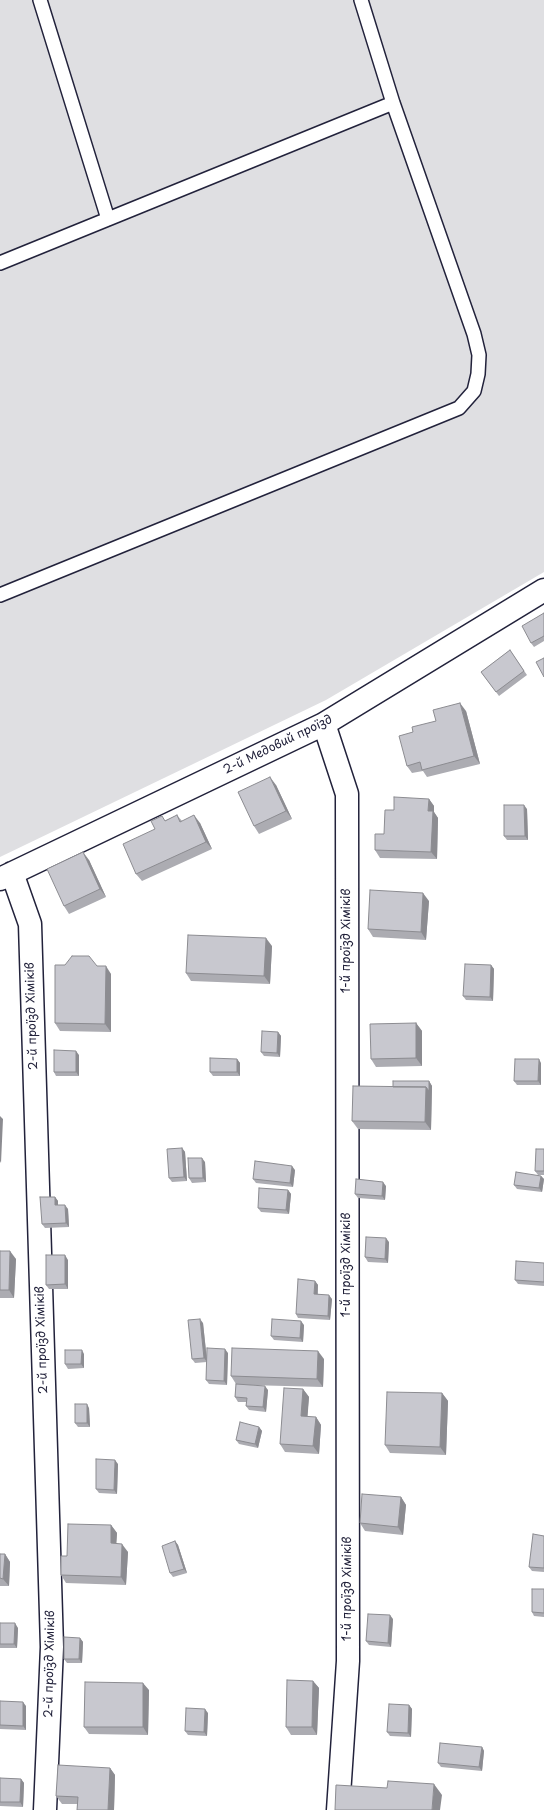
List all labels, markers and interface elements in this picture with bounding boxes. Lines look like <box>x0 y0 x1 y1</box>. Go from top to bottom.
street label: 2-й Медовий проїзд <box>221 712 335 778</box>
street label: 1-й проїзд Хіміків <box>340 889 354 993</box>
street label: 2-й проїзд Хіміків <box>23 962 41 1070</box>
street label: 1-й проїзд Хіміків <box>340 1213 354 1317</box>
street label: 2-й проїзд Хіміків <box>33 1286 51 1394</box>
street label: 1-й проїзд Хіміків <box>341 1537 355 1641</box>
street label: 2-й проїзд Хіміків <box>42 1610 58 1718</box>

